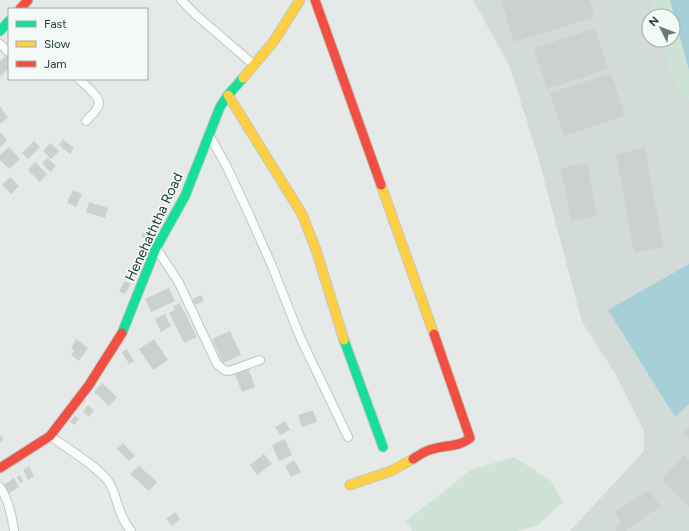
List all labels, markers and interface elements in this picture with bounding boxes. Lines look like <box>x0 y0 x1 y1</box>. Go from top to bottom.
legend <box>8 8 148 80</box>
north arrow <box>641 8 681 48</box>
text: N <box>646 14 662 29</box>
text: Fast <box>44 17 67 31</box>
text: Slow <box>44 37 71 51</box>
text: Jam <box>44 57 67 71</box>
street label: Henehaththa Road <box>121 170 187 284</box>

